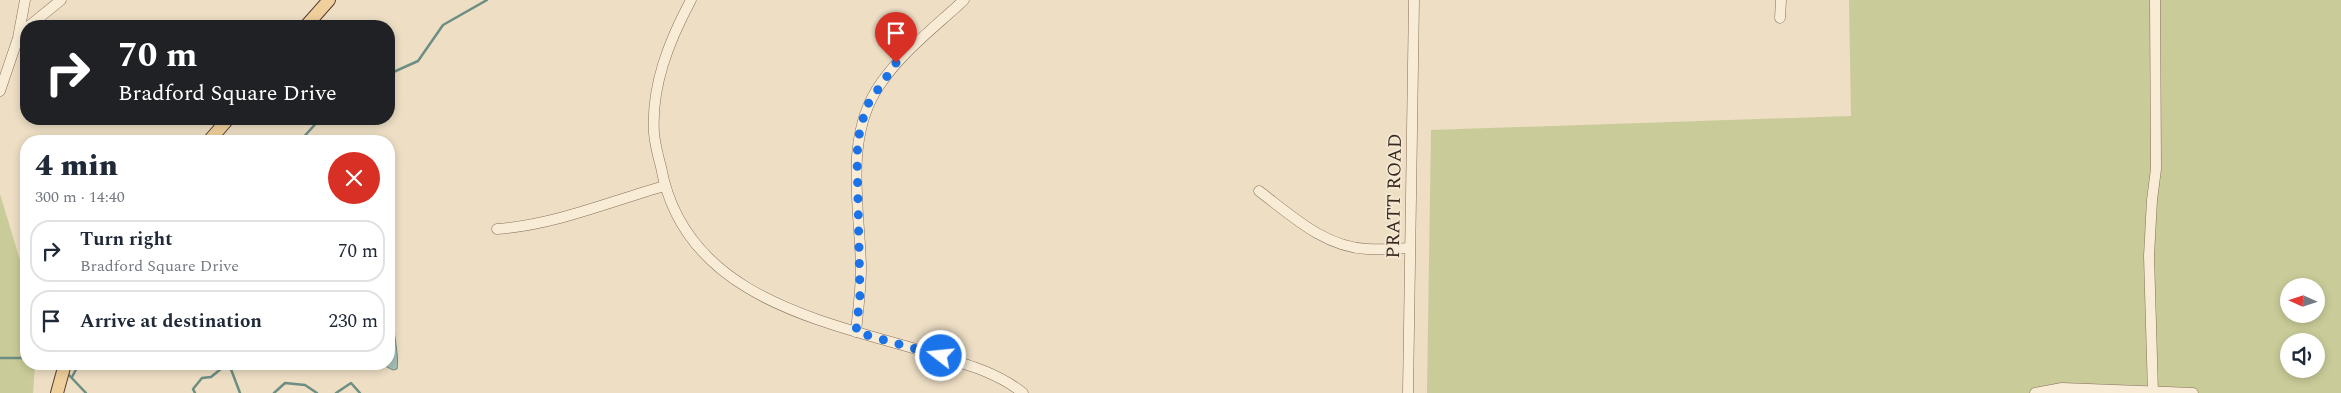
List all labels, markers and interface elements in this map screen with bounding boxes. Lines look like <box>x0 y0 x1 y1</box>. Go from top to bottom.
pin <box>875 12 917 63</box>
icon: arrive <box>882 19 910 47</box>
text: 70 m <box>118 29 198 82</box>
icon: right <box>35 40 100 105</box>
text: Bradford Square Drive <box>118 77 337 110</box>
street label: PRATT ROAD <box>1379 133 1410 259</box>
text: 4 min <box>35 143 118 189</box>
button: close <box>328 152 380 204</box>
text: 300 m · 14:40 <box>35 185 125 209</box>
text: Turn right <box>80 225 173 254</box>
icon: right <box>37 237 65 265</box>
text: 70 m <box>338 237 378 266</box>
text: Bradford Square Drive <box>80 254 239 278</box>
north arrow <box>2280 278 2325 322</box>
map controls <box>2280 278 2325 378</box>
icon: arrive <box>37 307 65 335</box>
text: Arrive at destination <box>80 307 262 336</box>
text: 230 m <box>328 307 378 336</box>
position arrow <box>914 329 966 381</box>
button: sound <box>2280 333 2325 378</box>

